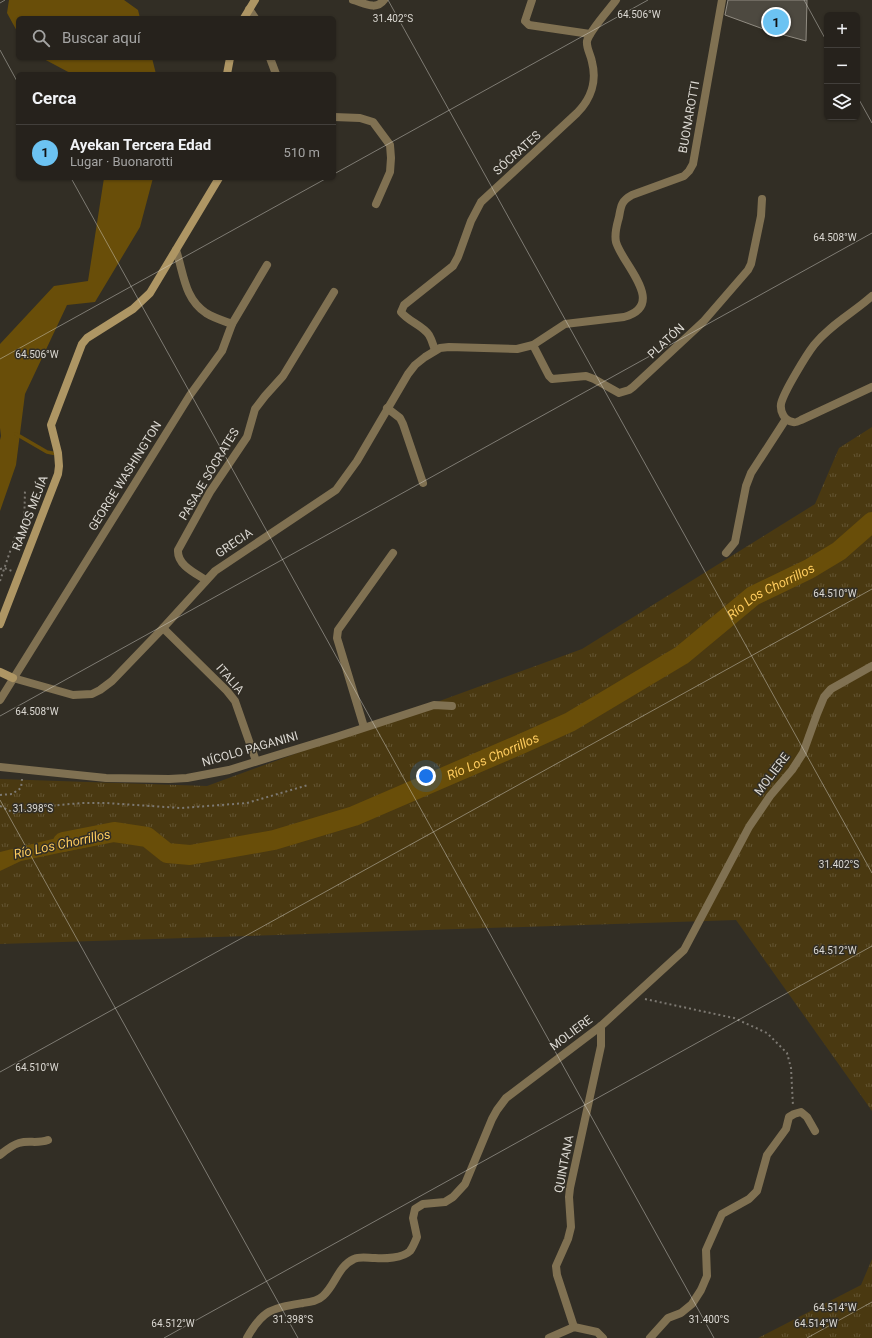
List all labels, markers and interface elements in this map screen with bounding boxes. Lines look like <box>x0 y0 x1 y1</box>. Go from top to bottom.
pin: 1 <box>763 7 789 37</box>
text: 64.506°W <box>617 9 661 20</box>
map controls <box>824 12 860 120</box>
button: + <box>824 12 860 48</box>
text: 31.402°S <box>373 13 413 24</box>
search box <box>16 16 336 60</box>
icon: search <box>30 27 52 49</box>
text: Buscar aquí <box>62 29 141 47</box>
button: − <box>824 48 860 84</box>
street label: BUONAROTTI <box>676 80 702 154</box>
button: layers <box>824 84 860 120</box>
text: Cerca <box>32 88 76 108</box>
street label: SÓCRATES <box>490 127 544 178</box>
text: Ayekan Tercera Edad <box>70 136 211 154</box>
text: 1 <box>41 145 49 160</box>
text: 510 m <box>283 145 320 160</box>
text: Lugar · Buonarotti <box>70 154 173 169</box>
text: 64.508°W <box>813 232 857 243</box>
street label: PLATÓN <box>644 320 687 361</box>
text: 64.506°W <box>15 349 59 360</box>
street label: GEORGE WASHINGTON <box>86 419 164 533</box>
street label: PASAJE SÓCRATES <box>175 425 242 522</box>
street label: RAMOS MEJÍA <box>8 473 51 552</box>
street label: GRECIA <box>213 526 255 560</box>
water label: Río Los Chorrillos <box>724 560 818 622</box>
text: 64.510°W <box>813 588 857 599</box>
street label: ITALIA <box>213 661 247 697</box>
text: 64.508°W <box>15 706 59 717</box>
street label: NÍCOLO PAGANINI <box>200 728 300 769</box>
water label: Río Los Chorrillos <box>444 729 542 783</box>
street label: MOLIERE <box>752 750 793 798</box>
your location <box>416 766 436 786</box>
text: 31.398°S <box>13 803 53 814</box>
water label: Río Los Chorrillos <box>12 826 112 862</box>
text: 31.402°S <box>819 859 859 870</box>
text: 64.512°W <box>813 945 857 956</box>
street label: MOLIERE <box>547 1012 595 1053</box>
text: 64.510°W <box>15 1062 59 1073</box>
street label: QUINTANA <box>552 1134 577 1194</box>
text: 64.514°W <box>813 1302 857 1313</box>
text: 31.398°S <box>273 1314 313 1325</box>
text: 31.400°S <box>689 1314 729 1325</box>
text: 64.512°W <box>151 1318 195 1329</box>
text: 64.514°W <box>794 1318 838 1329</box>

